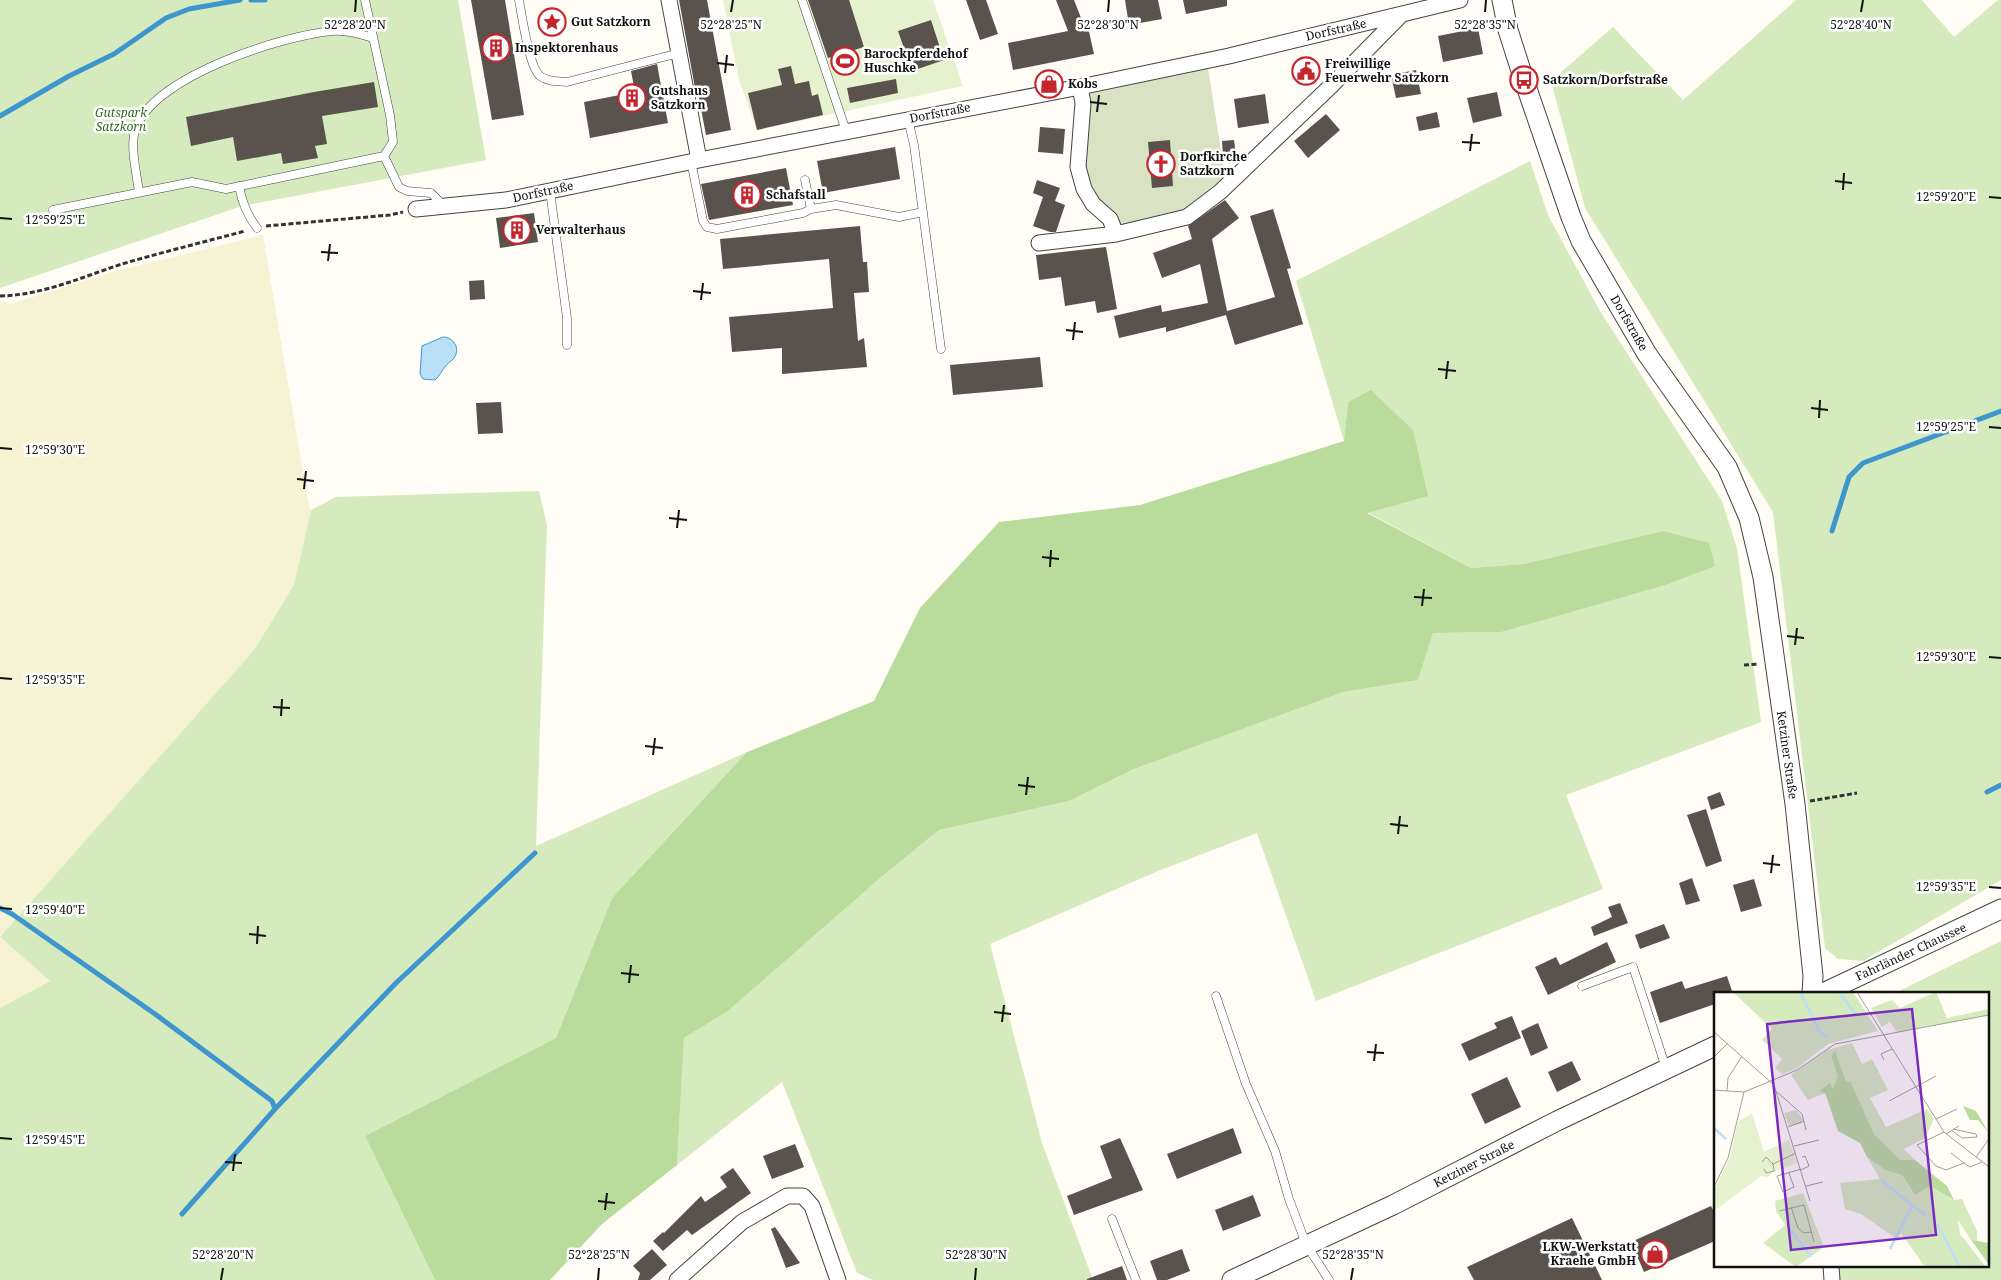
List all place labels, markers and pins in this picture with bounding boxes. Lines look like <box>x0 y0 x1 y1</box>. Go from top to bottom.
place icon: Gut Satzkorn <box>537 7 567 37</box>
place label: Gut Satzkorn <box>571 13 651 30</box>
building icon: Inspektorenhaus <box>481 33 511 63</box>
place label: Inspektorenhaus <box>515 39 618 56</box>
place label: Barockpferdehof Huschke <box>864 45 969 76</box>
sports icon: Barockpferdehof Huschke <box>830 46 860 76</box>
place label: Freiwillige Feuerwehr Satzkorn <box>1325 55 1449 86</box>
public building icon: Freiwillige Feuerwehr Satzkorn <box>1291 56 1321 86</box>
bus stop icon: Satzkorn/Dorfstraße <box>1509 65 1539 95</box>
shop icon: Kobs <box>1034 69 1064 99</box>
place label: Satzkorn/Dorfstraße <box>1543 71 1668 88</box>
place label: Kobs <box>1068 75 1098 92</box>
place label: Gutshaus Satzkorn <box>651 82 708 113</box>
building icon: Gutshaus Satzkorn <box>617 83 647 113</box>
place label: Dorfkirche Satzkorn <box>1180 148 1247 179</box>
church icon: Dorfkirche Satzkorn <box>1146 149 1176 179</box>
building icon: Schafstall <box>732 180 762 210</box>
place label: Schafstall <box>766 186 826 203</box>
building icon: Verwalterhaus <box>502 215 532 245</box>
place label: Verwalterhaus <box>536 221 626 238</box>
place label: LKW-Werkstatt Kraehe GmbH <box>1542 1238 1636 1269</box>
shop icon: LKW-Werkstatt Kraehe GmbH <box>1640 1239 1670 1269</box>

